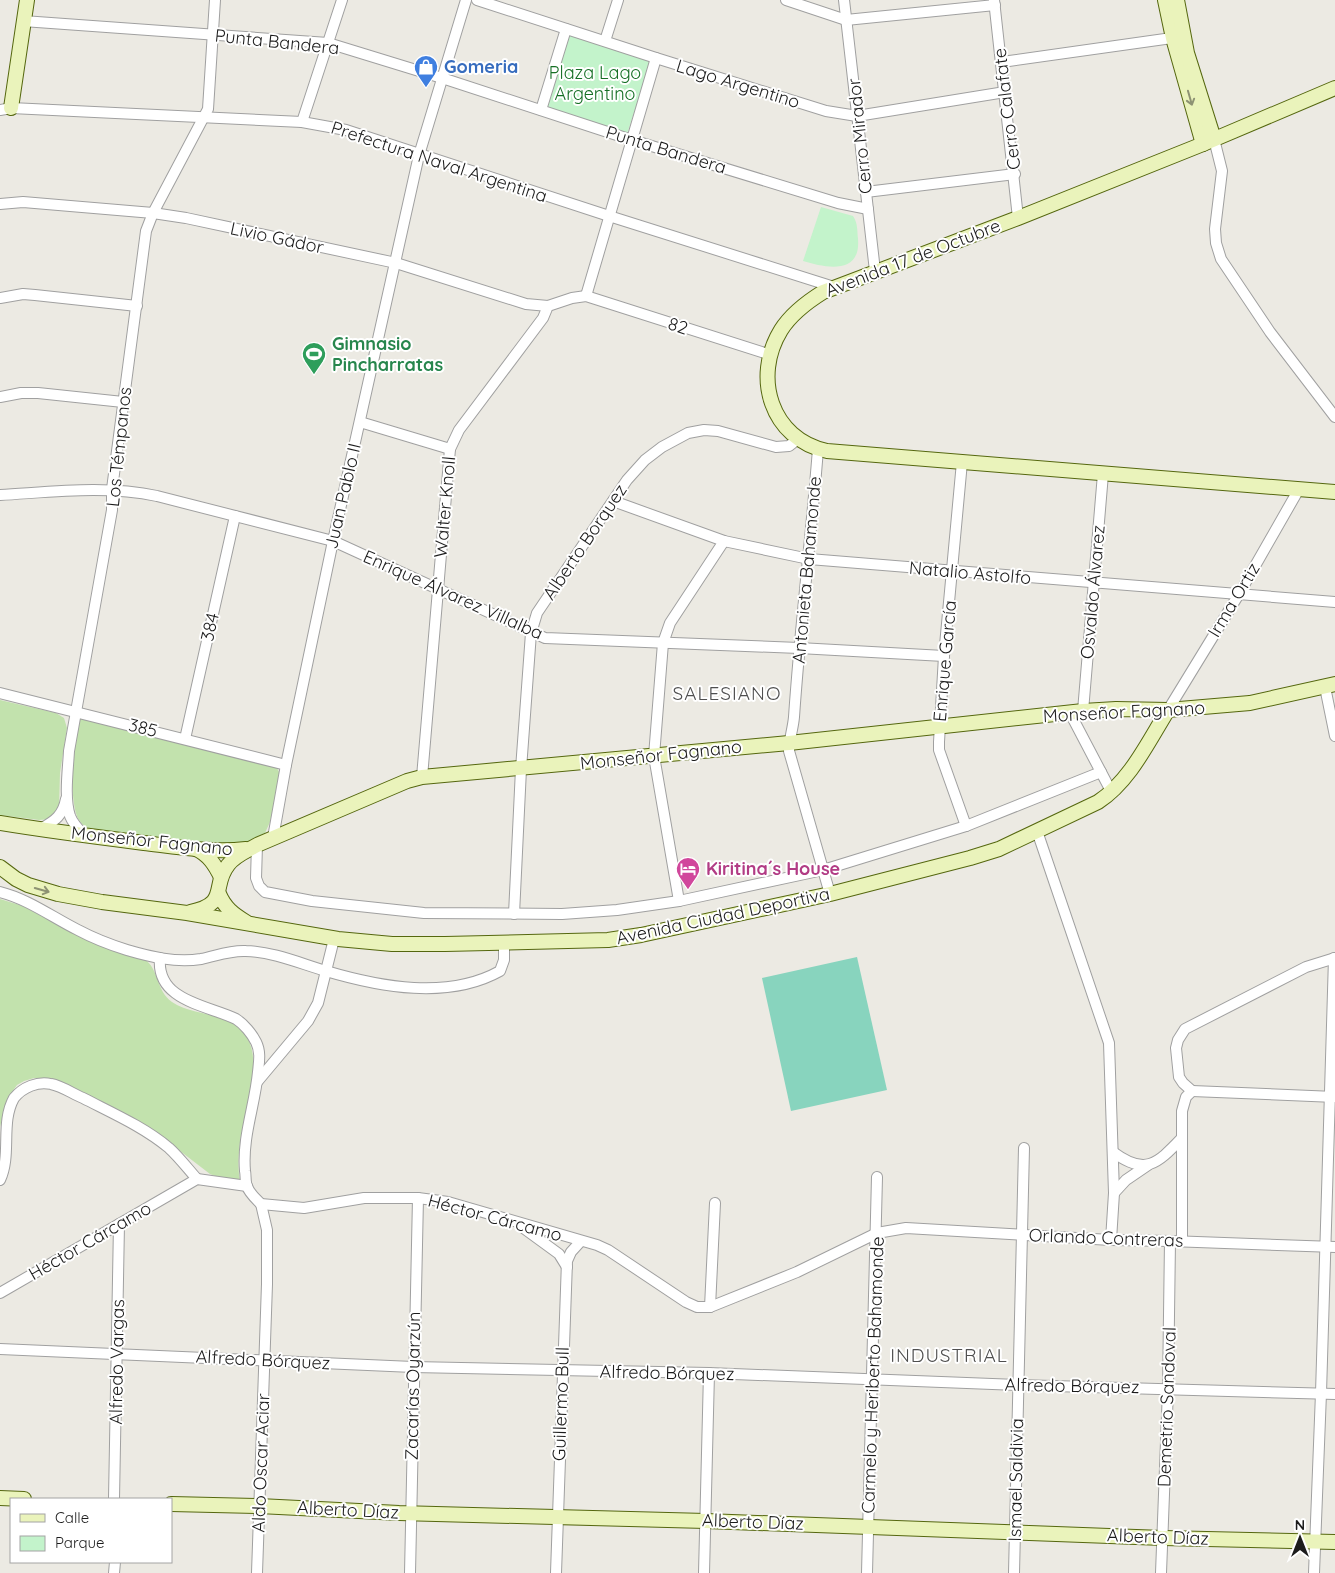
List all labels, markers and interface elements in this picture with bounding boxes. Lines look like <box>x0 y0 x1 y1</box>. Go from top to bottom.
street label: Punta Bandera <box>214 24 340 59</box>
street label: Cerro Calafate <box>988 47 1025 171</box>
shop icon: Gomeria <box>413 54 439 88</box>
street label: Lago Argentino <box>674 54 803 113</box>
place label: Gomeria <box>444 55 518 78</box>
park label: Plaza Lago Argentino <box>549 61 641 105</box>
street label: Cerro Mirador <box>842 77 877 195</box>
one-way arrow <box>1185 90 1195 106</box>
street label: Prefectura Naval Argentina <box>328 116 550 207</box>
street label: Punta Bandera <box>603 120 729 179</box>
street label: Avenida 17 de Octubre <box>822 214 1004 302</box>
street label: Livio Gádor <box>228 216 326 259</box>
street label: 82 <box>665 312 691 340</box>
place label: Gimnasio Pincharratas <box>332 332 443 376</box>
sports icon: Gimnasio Pincharratas <box>301 341 327 375</box>
street label: Los Témpanos <box>101 386 136 508</box>
street label: Juan Pablo II <box>319 441 366 551</box>
street label: Walter Knoll <box>429 455 460 559</box>
street label: Antonieta Bahamonde <box>787 475 826 665</box>
street label: Alberto Borquez <box>537 479 632 604</box>
street label: Osvaldo Álvarez <box>1075 524 1110 660</box>
street label: Enrique Álvarez Villalba <box>360 544 547 645</box>
street label: Natalio Astolfo <box>908 556 1032 589</box>
street label: Irma Ortiz <box>1202 558 1265 641</box>
street label: Enrique García <box>928 599 961 723</box>
street label: 384 <box>195 610 224 643</box>
district label: SALESIANO <box>673 681 781 705</box>
street label: Monseñor Fagnano <box>1042 696 1206 727</box>
street label: 385 <box>126 713 160 742</box>
street label: Monseñor Fagnano <box>579 735 743 774</box>
street label: Monseñor Fagnano <box>70 821 234 860</box>
hotel icon: Kiritina´s House <box>675 856 701 890</box>
place label: Kiritina´s House <box>706 857 840 880</box>
street label: Avenida Ciudad Deportiva <box>614 882 832 949</box>
one-way arrow <box>34 885 50 895</box>
street label: Héctor Cárcamo <box>426 1189 565 1246</box>
street label: Héctor Cárcamo <box>24 1196 155 1285</box>
street label: Orlando Contreras <box>1028 1223 1184 1252</box>
street label: Carmelo y Heriberto Bahamonde <box>856 1236 889 1514</box>
street label: Alfredo Vargas <box>104 1299 129 1425</box>
street label: Zacarías Oyarzún <box>400 1311 425 1461</box>
street label: Demetrio Sandoval <box>1152 1327 1181 1487</box>
district label: INDUSTRIAL <box>890 1343 1008 1367</box>
street label: Alfredo Bórquez <box>195 1344 331 1375</box>
street label: Guillermo Bull <box>547 1346 574 1461</box>
street label: Alfredo Bórquez <box>599 1360 735 1385</box>
street label: Alfredo Bórquez <box>1004 1373 1140 1398</box>
street label: Aldo Oscar Aciar <box>247 1393 274 1533</box>
street label: Ismael Saldivia <box>1003 1418 1028 1542</box>
street label: Alberto Díaz <box>297 1495 400 1524</box>
legend <box>10 1498 172 1563</box>
text: Calle <box>55 1508 89 1527</box>
street label: Alberto Díaz <box>702 1508 804 1535</box>
north arrow <box>1275 1513 1325 1563</box>
text: N <box>1295 1516 1305 1534</box>
street label: Alberto Díaz <box>1107 1523 1209 1550</box>
text: Parque <box>55 1533 105 1552</box>

